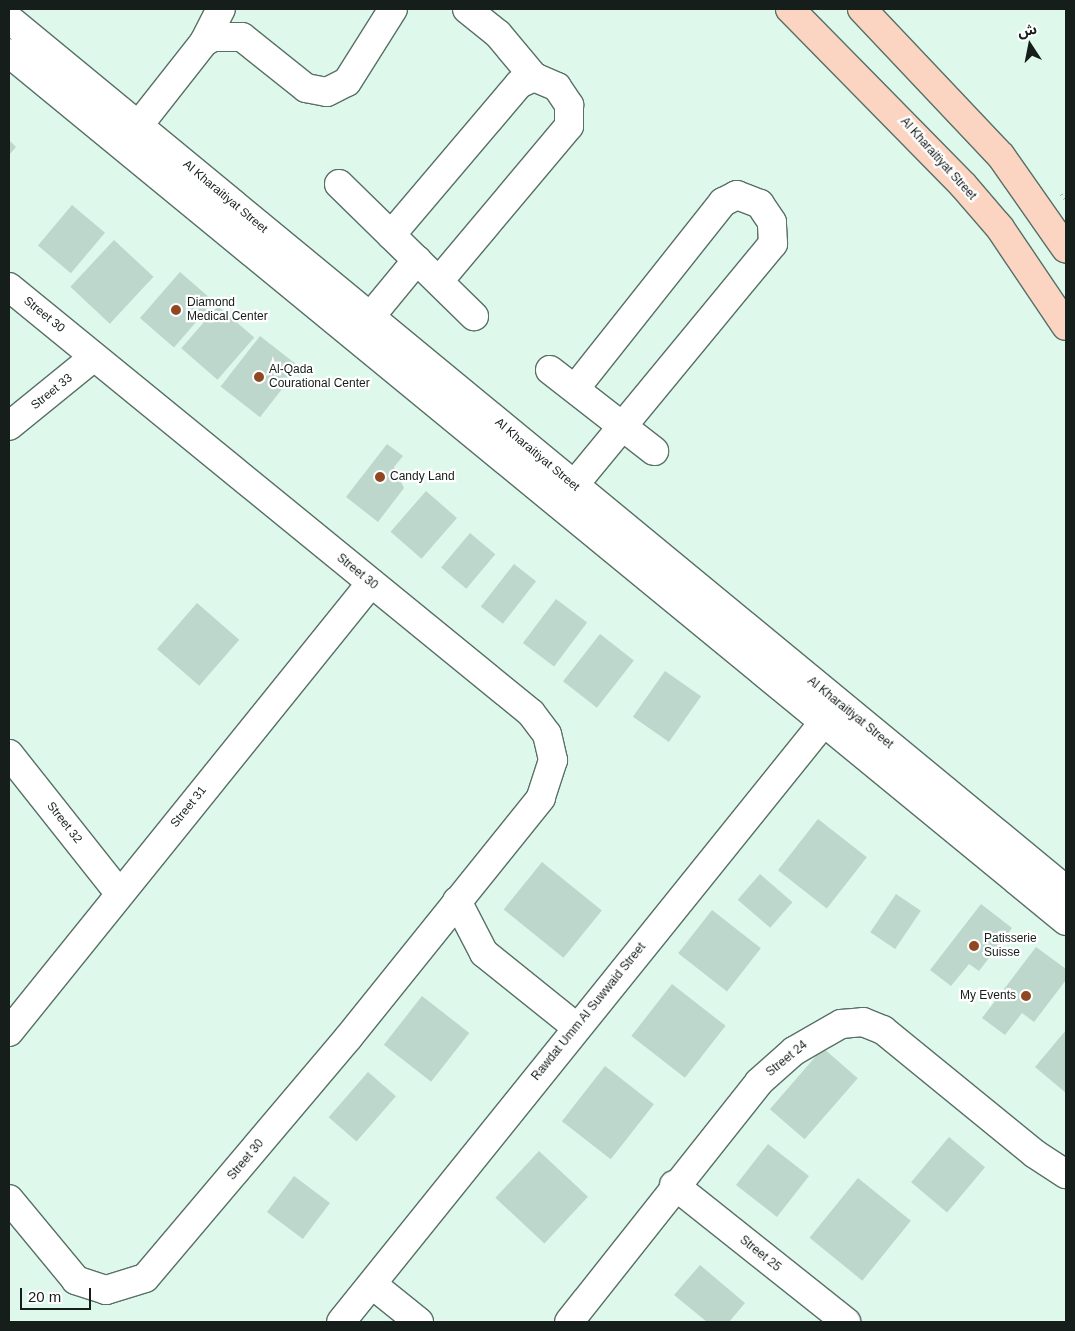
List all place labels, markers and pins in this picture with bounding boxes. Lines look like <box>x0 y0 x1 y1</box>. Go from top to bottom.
place label: Diamond Medical Center <box>187 296 268 324</box>
marker: Diamond Medical Center <box>169 303 183 317</box>
place label: Al-Qada Courational Center <box>269 363 370 391</box>
marker: Al-Qada Courational Center <box>253 371 265 383</box>
place label: Candy Land <box>390 470 455 484</box>
marker: Candy Land <box>374 471 386 483</box>
place label: Patisserie Suisse <box>984 932 1037 960</box>
marker: Patisserie Suisse <box>968 940 980 952</box>
place label: My Events <box>960 989 1016 1003</box>
marker: My Events <box>1020 990 1032 1002</box>

